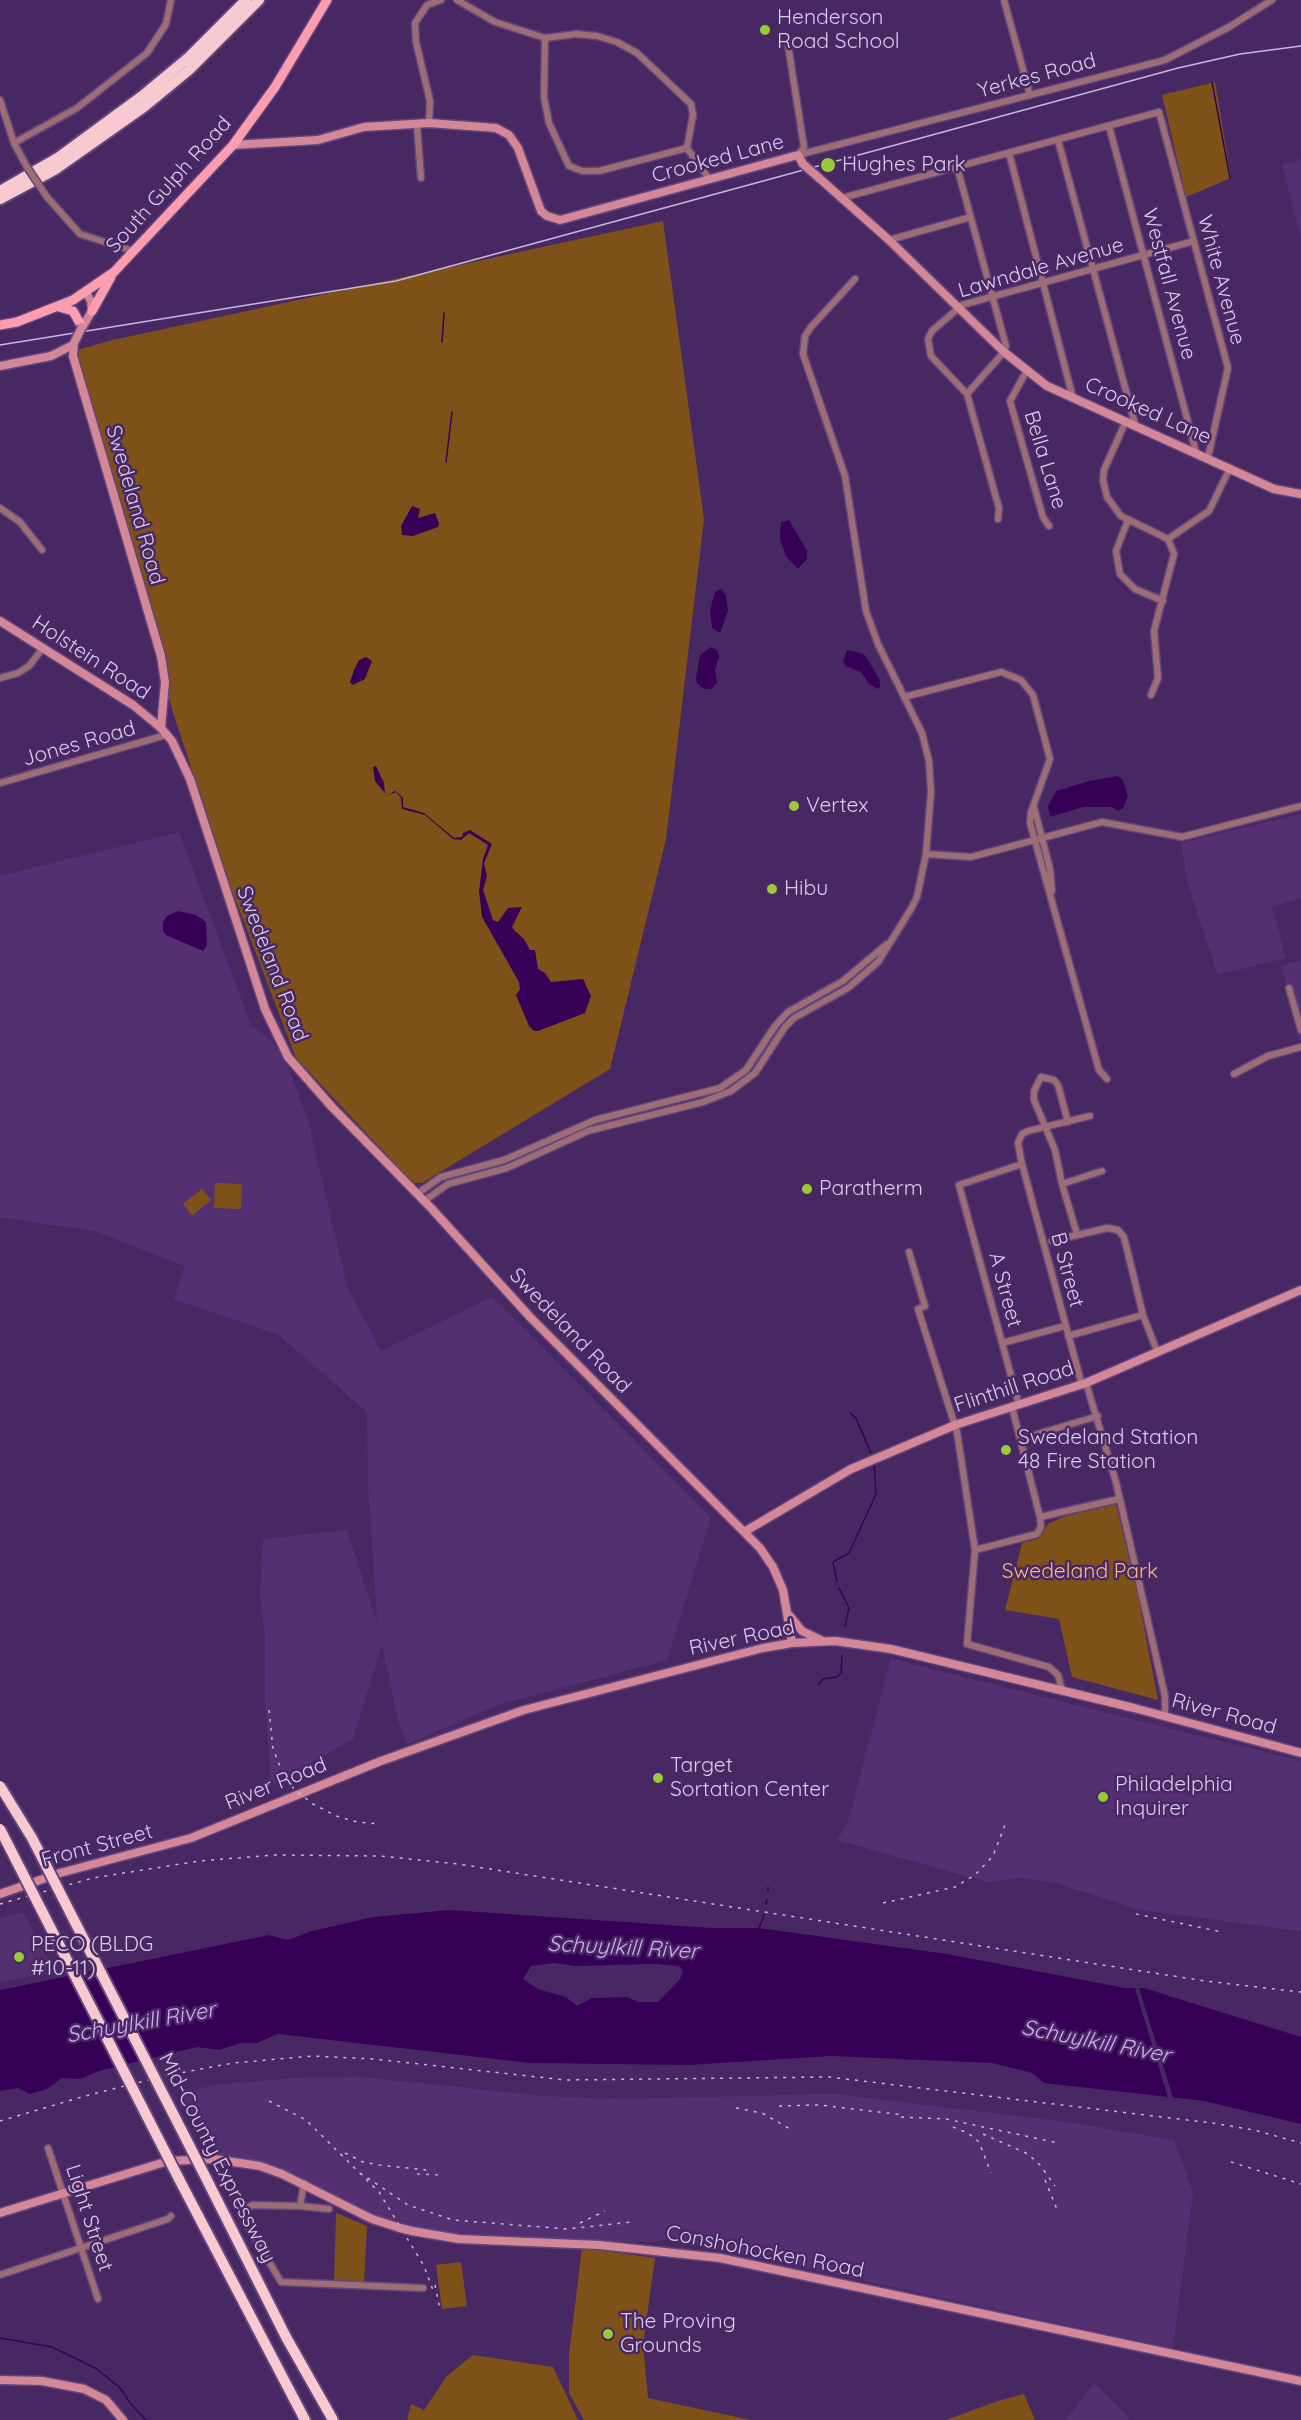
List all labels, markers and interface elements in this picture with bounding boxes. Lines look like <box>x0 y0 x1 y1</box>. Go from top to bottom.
place label: Henderson Road School <box>777 5 900 55</box>
marker: Henderson Road School <box>758 23 772 37</box>
street label: Yerkes Road <box>975 48 1099 104</box>
street label: South Gulph Road <box>101 112 237 258</box>
street label: Crooked Lane <box>649 129 787 189</box>
place label: Hughes Park <box>842 152 966 178</box>
marker: Hughes Park <box>819 156 837 174</box>
street label: Westfall Avenue <box>1137 206 1201 362</box>
street label: White Avenue <box>1192 212 1250 348</box>
street label: Lawndale Avenue <box>955 232 1127 304</box>
street label: Crooked Lane <box>1081 372 1215 450</box>
street label: Bella Lane <box>1018 408 1072 512</box>
street label: Swedeland Road <box>100 423 170 587</box>
street label: Holstein Road <box>27 610 155 706</box>
street label: Jones Road <box>20 716 138 772</box>
place label: Vertex <box>806 793 868 819</box>
marker: Vertex <box>787 799 801 813</box>
place label: Hibu <box>784 876 828 902</box>
marker: Hibu <box>765 882 779 896</box>
street label: Swedeland Road <box>231 883 313 1045</box>
place label: Paratherm <box>819 1176 923 1202</box>
marker: Paratherm <box>800 1182 814 1196</box>
street label: B Street <box>1045 1230 1089 1310</box>
street label: A Street <box>983 1250 1027 1330</box>
street label: Swedeland Road <box>504 1263 636 1399</box>
street label: Flinthill Road <box>951 1356 1077 1418</box>
place label: Swedeland Station 48 Fire Station <box>1018 1425 1198 1475</box>
marker: Swedeland Station 48 Fire Station <box>999 1443 1013 1457</box>
park label: Swedeland Park <box>1002 1559 1158 1585</box>
street label: River Road <box>687 1615 797 1661</box>
street label: River Road <box>1169 1688 1279 1740</box>
street label: River Road <box>222 1752 330 1816</box>
place label: Target Sortation Center <box>670 1753 829 1803</box>
marker: Target Sortation Center <box>651 1771 665 1785</box>
place label: Philadelphia Inquirer <box>1115 1772 1233 1822</box>
marker: Philadelphia Inquirer <box>1096 1790 1110 1804</box>
street label: Front Street <box>38 1819 156 1873</box>
water label: Schuylkill River <box>547 1931 699 1965</box>
place label: PECO (BLDG #10-11) <box>31 1932 153 1982</box>
marker: PECO (BLDG #10-11) <box>12 1950 26 1964</box>
water label: Schuylkill River <box>64 1997 218 2049</box>
water label: Schuylkill River <box>1019 2015 1173 2069</box>
street label: Mid-County Expressway <box>153 2049 281 2267</box>
street label: Light Street <box>60 2161 118 2275</box>
street label: Conshohocken Road <box>664 2220 866 2284</box>
place label: The Proving Grounds <box>620 2309 736 2359</box>
marker: The Proving Grounds <box>601 2327 615 2341</box>

